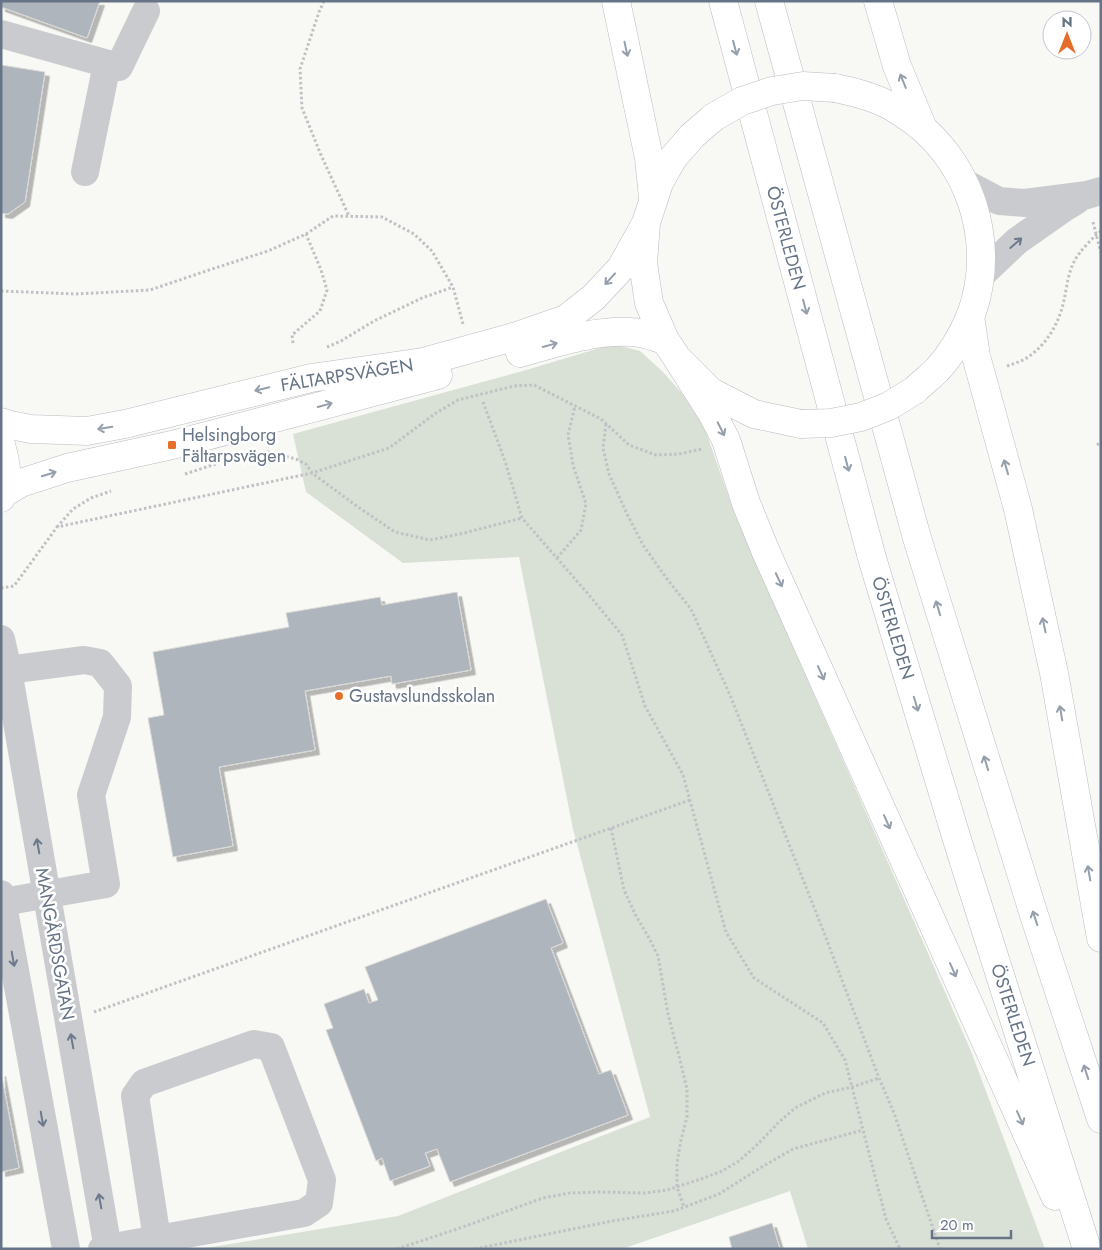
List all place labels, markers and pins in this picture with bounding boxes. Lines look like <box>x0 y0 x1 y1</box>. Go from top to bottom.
place label: Helsingborg Fältarpsvägen <box>182 422 286 469</box>
marker: Helsingborg Fältarpsvägen <box>166 439 178 451</box>
place label: Gustavslundsskolan <box>349 683 495 709</box>
marker: Gustavslundsskolan <box>333 690 345 702</box>

